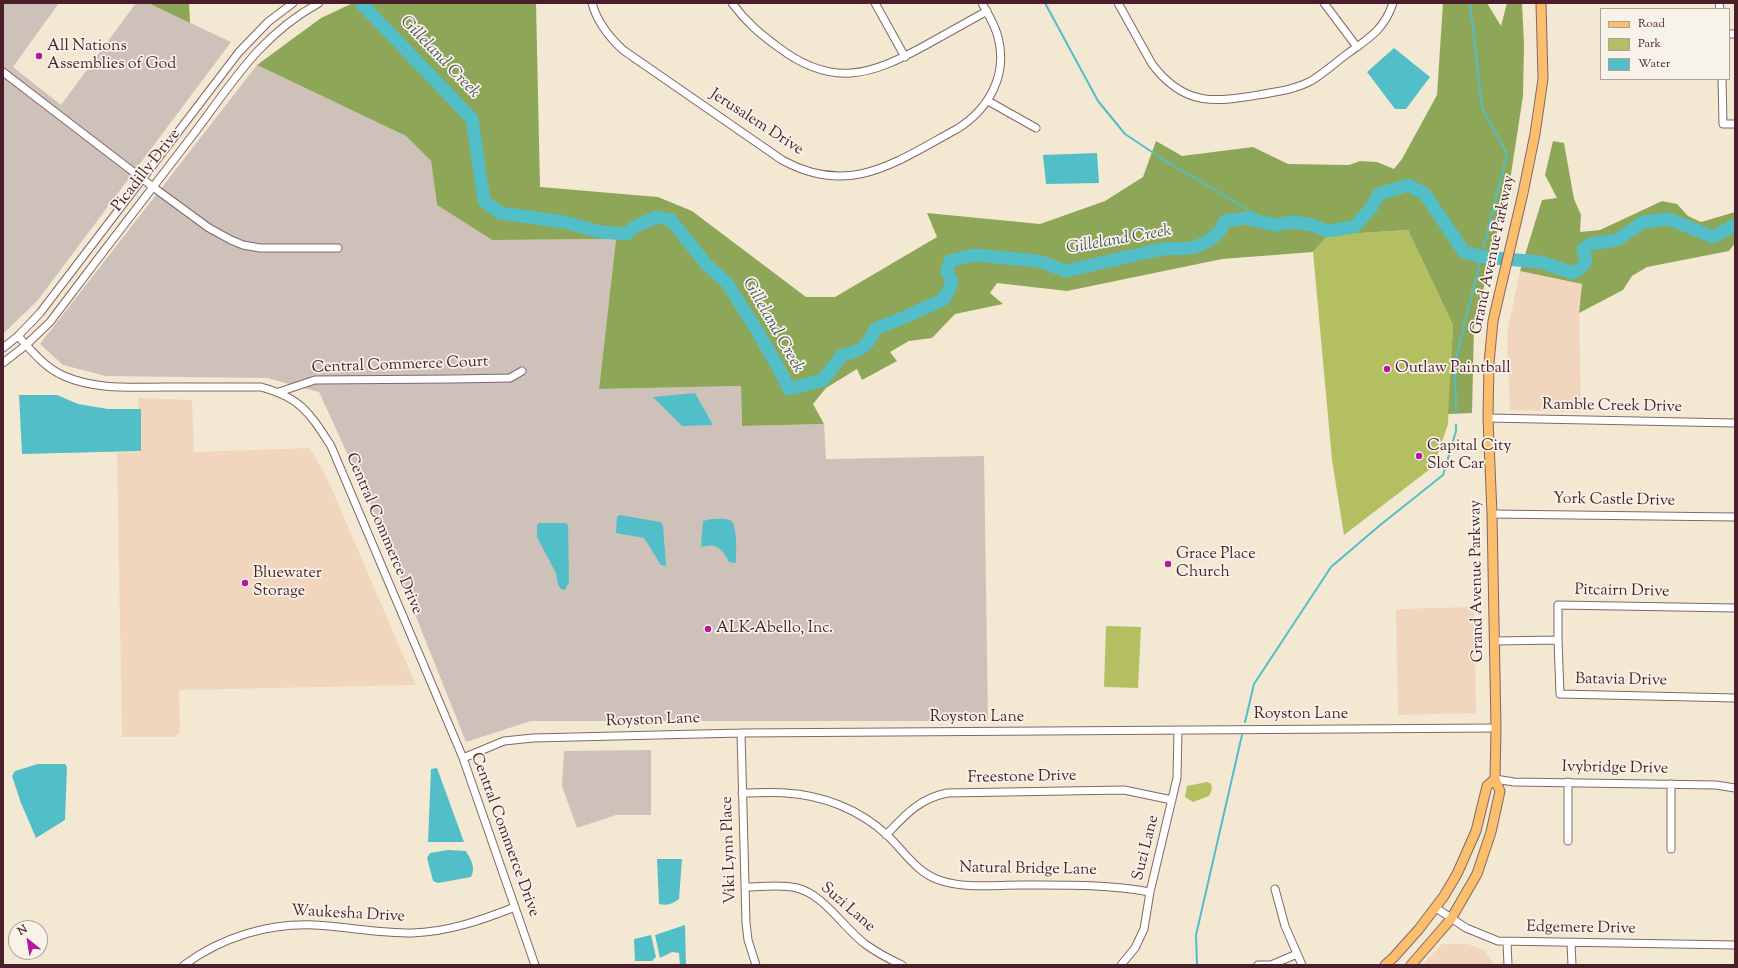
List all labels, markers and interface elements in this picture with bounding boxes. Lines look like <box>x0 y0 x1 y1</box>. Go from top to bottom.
legend <box>1600 8 1730 80</box>
water label: Gilleland Creek <box>395 13 483 103</box>
text: Road <box>1638 15 1665 33</box>
text: Park <box>1638 35 1661 53</box>
place label: All Nations Assemblies of God <box>47 37 176 75</box>
marker: All Nations Assemblies of God <box>34 51 44 61</box>
text: Water <box>1638 55 1670 73</box>
street label: Jerusalem Drive <box>706 86 806 160</box>
street label: Picadilly Drive <box>109 126 185 216</box>
street label: Grand Avenue Parkway <box>1468 174 1520 336</box>
water label: Gilleland Creek <box>1065 222 1173 260</box>
water label: Gilleland Creek <box>737 275 807 377</box>
street label: Central Commerce Court <box>311 353 489 379</box>
place label: Outlaw Paintball <box>1395 359 1511 379</box>
marker: Outlaw Paintball <box>1382 364 1392 374</box>
street label: Ramble Creek Drive <box>1542 396 1682 418</box>
place label: Capital City Slot Car <box>1427 437 1512 475</box>
street label: Central Commerce Drive <box>340 450 426 618</box>
marker: Capital City Slot Car <box>1414 451 1424 461</box>
street label: York Castle Drive <box>1553 490 1675 512</box>
street label: Grand Avenue Parkway <box>1467 500 1489 662</box>
place label: Grace Place Church <box>1176 545 1256 583</box>
marker: Grace Place Church <box>1163 559 1173 569</box>
place label: Bluewater Storage <box>253 564 322 602</box>
marker: Bluewater Storage <box>240 578 250 588</box>
street label: Pitcairn Drive <box>1574 582 1670 602</box>
place label: ALK-Abello, Inc. <box>716 619 833 639</box>
marker: ALK-Abello, Inc. <box>703 624 713 634</box>
street label: Batavia Drive <box>1575 671 1667 691</box>
street label: Royston Lane <box>1254 705 1348 725</box>
street label: Royston Lane <box>930 708 1024 728</box>
street label: Royston Lane <box>605 710 701 732</box>
street label: Central Commerce Drive <box>465 750 543 920</box>
street label: Ivybridge Drive <box>1562 758 1668 780</box>
street label: Freestone Drive <box>967 767 1077 789</box>
street label: Viki Lynn Place <box>719 796 741 904</box>
street label: Suzi Lane <box>1130 813 1164 883</box>
street label: Natural Bridge Lane <box>959 859 1097 881</box>
street label: Suzi Lane <box>816 879 878 937</box>
street label: Waukesha Drive <box>291 902 405 928</box>
street label: Edgemere Drive <box>1526 918 1636 940</box>
north arrow <box>8 920 48 960</box>
text: N <box>15 921 30 940</box>

